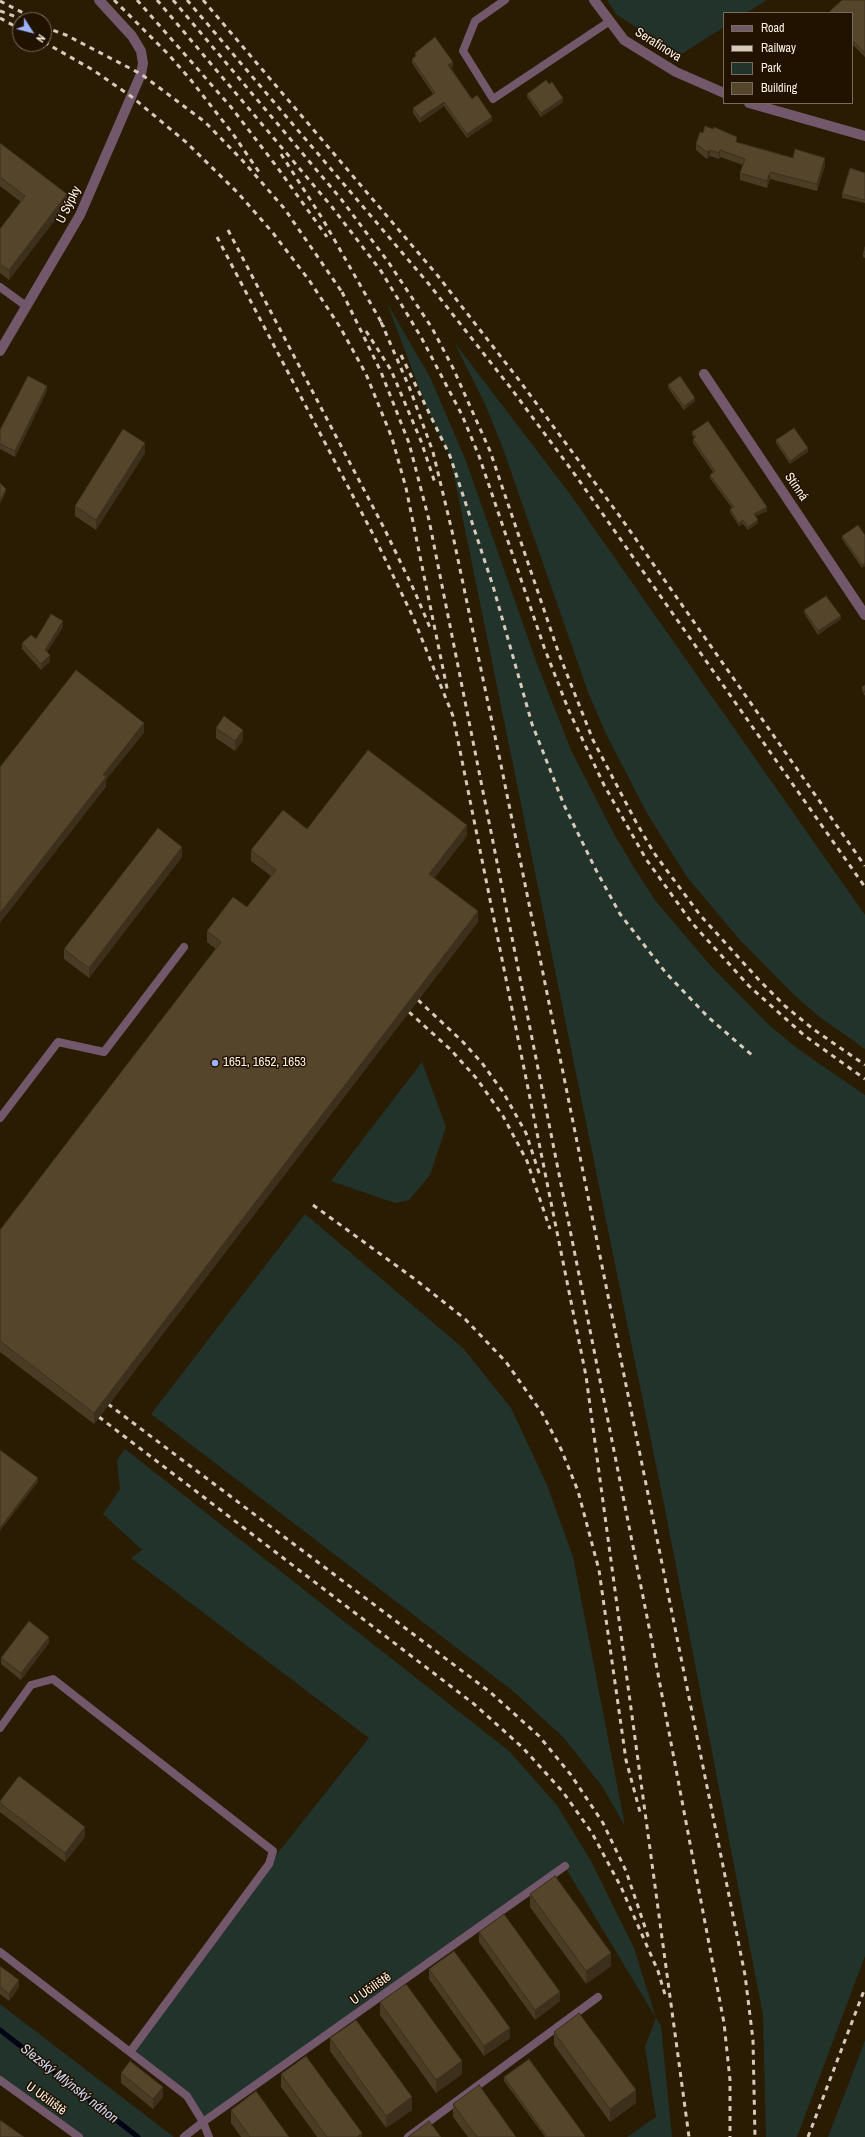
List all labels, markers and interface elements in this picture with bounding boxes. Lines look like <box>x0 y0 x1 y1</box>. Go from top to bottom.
north arrow <box>12 12 52 52</box>
legend <box>723 12 853 104</box>
text: Road <box>761 20 785 36</box>
street label: Serafinova <box>632 25 684 65</box>
text: N <box>33 32 48 45</box>
text: Railway <box>761 40 796 56</box>
text: Park <box>761 60 781 76</box>
text: Building <box>761 80 797 96</box>
street label: U Sýpky <box>53 184 85 226</box>
street label: Stinná <box>781 470 811 504</box>
place label: 1651, 1652, 1653 <box>223 1055 306 1071</box>
marker: 1651, 1652, 1653 <box>210 1058 220 1068</box>
street label: U Učiliště <box>348 1969 394 2009</box>
water label: Slezský Mlýnský náhon <box>17 2041 121 2127</box>
street label: U Učiliště <box>23 2079 69 2119</box>

